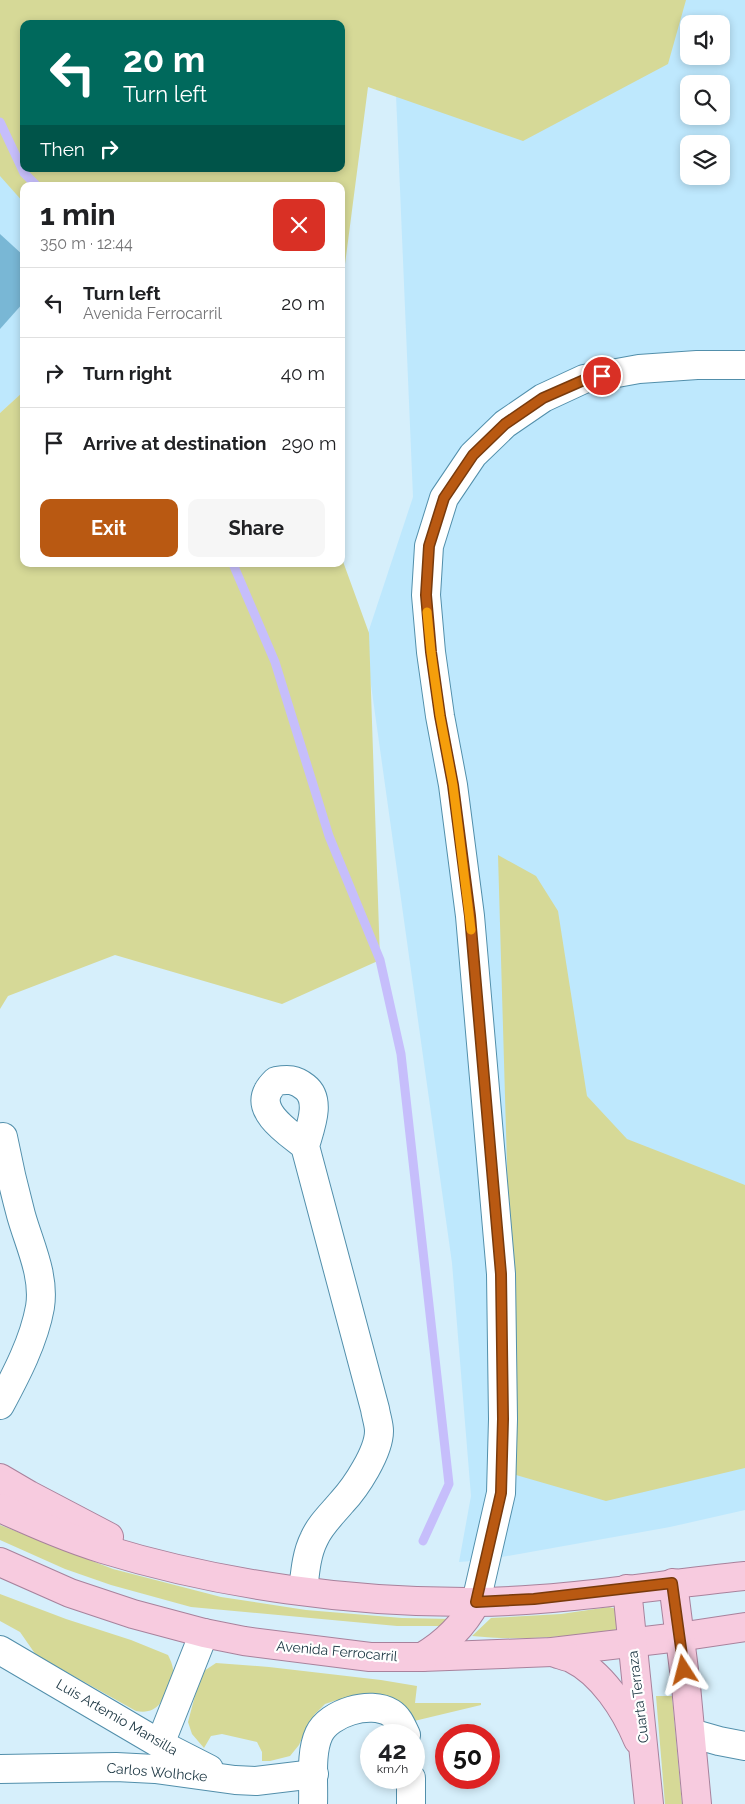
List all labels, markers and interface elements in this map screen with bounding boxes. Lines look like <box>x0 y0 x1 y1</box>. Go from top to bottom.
map controls <box>680 15 730 185</box>
button: sound <box>680 15 730 65</box>
text: 20 m <box>123 39 205 80</box>
icon: left <box>40 40 105 105</box>
button: search <box>680 75 730 125</box>
text: Turn left <box>123 81 207 107</box>
icon: right <box>95 135 123 163</box>
button: layers <box>680 135 730 185</box>
text: Then <box>40 138 85 160</box>
text: 1 min <box>40 197 116 232</box>
button: close <box>273 199 325 251</box>
text: 350 m · 12:44 <box>40 234 133 253</box>
text: Turn left <box>83 282 160 304</box>
icon: left <box>40 289 68 317</box>
text: 20 m <box>281 292 325 314</box>
text: Avenida Ferrocarril <box>83 304 222 323</box>
pin <box>581 355 623 397</box>
icon: right <box>40 359 68 387</box>
text: Turn right <box>83 362 172 384</box>
text: 40 m <box>281 362 325 384</box>
icon: arrive <box>588 362 616 390</box>
icon: arrive <box>40 429 68 457</box>
text: Arrive at destination <box>83 432 267 454</box>
text: 290 m <box>282 432 337 454</box>
button: Exit <box>40 499 178 557</box>
button: Share <box>188 499 325 557</box>
street label: Avenida Ferrocarril <box>276 1638 398 1664</box>
position arrow <box>657 1643 709 1695</box>
street label: Cuarta Terraza <box>624 1650 652 1744</box>
street label: Luis Artemio Mansilla <box>53 1676 181 1758</box>
speed limit sign: 50 <box>435 1724 500 1789</box>
text: 42 <box>378 1735 407 1765</box>
street label: Carlos Wolhcke <box>106 1760 208 1784</box>
text: km/h <box>377 1762 408 1776</box>

